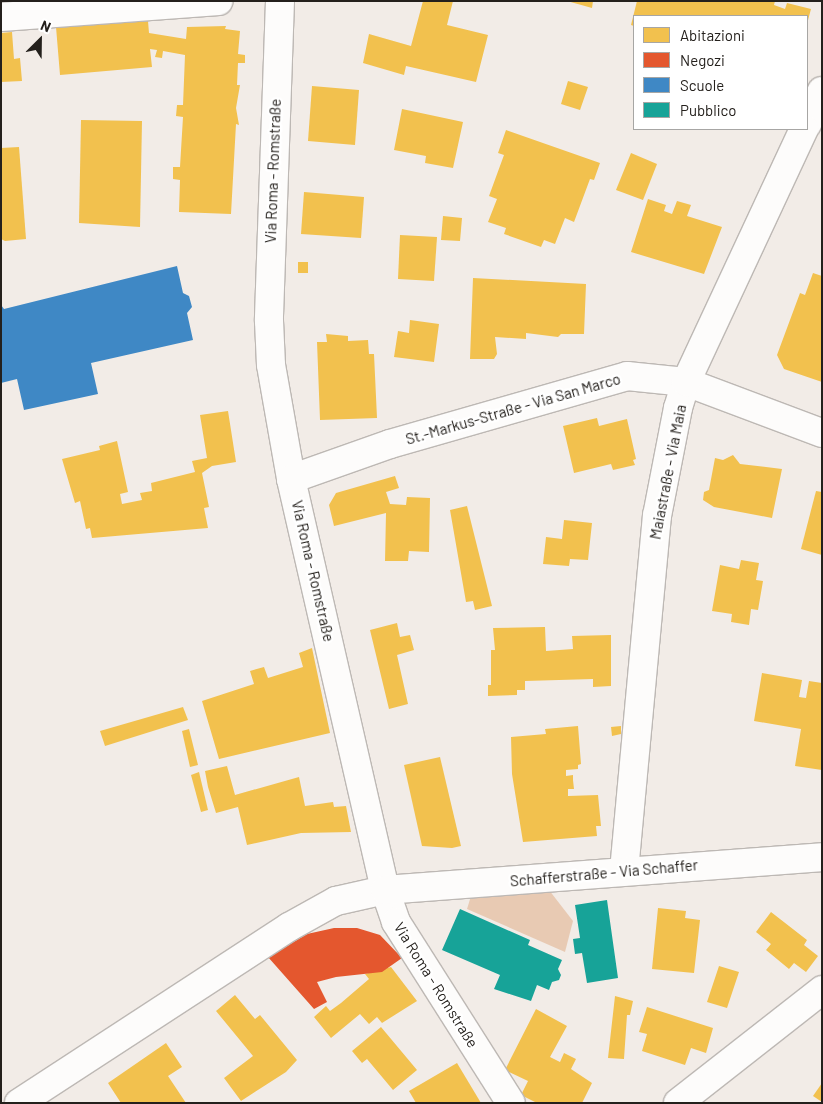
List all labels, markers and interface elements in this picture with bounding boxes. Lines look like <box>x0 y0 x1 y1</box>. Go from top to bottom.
north arrow <box>15 15 65 65</box>
legend <box>633 15 808 130</box>
text: N <box>38 16 54 35</box>
text: Abitazioni <box>680 26 745 44</box>
text: Negozi <box>680 51 725 69</box>
text: Scuole <box>680 76 724 94</box>
street label: Via Roma - Romstraße <box>261 99 285 243</box>
text: Pubblico <box>680 101 737 119</box>
street label: St.-Markus-Straße - Via San Marco <box>404 370 622 448</box>
street label: Maiastraße - Via Maia <box>646 403 690 541</box>
street label: Via Roma - Romstraße <box>288 499 338 643</box>
street label: Schafferstraße - Via Schaffer <box>509 856 699 890</box>
street label: Via Roma - Romstraße <box>390 919 482 1051</box>

